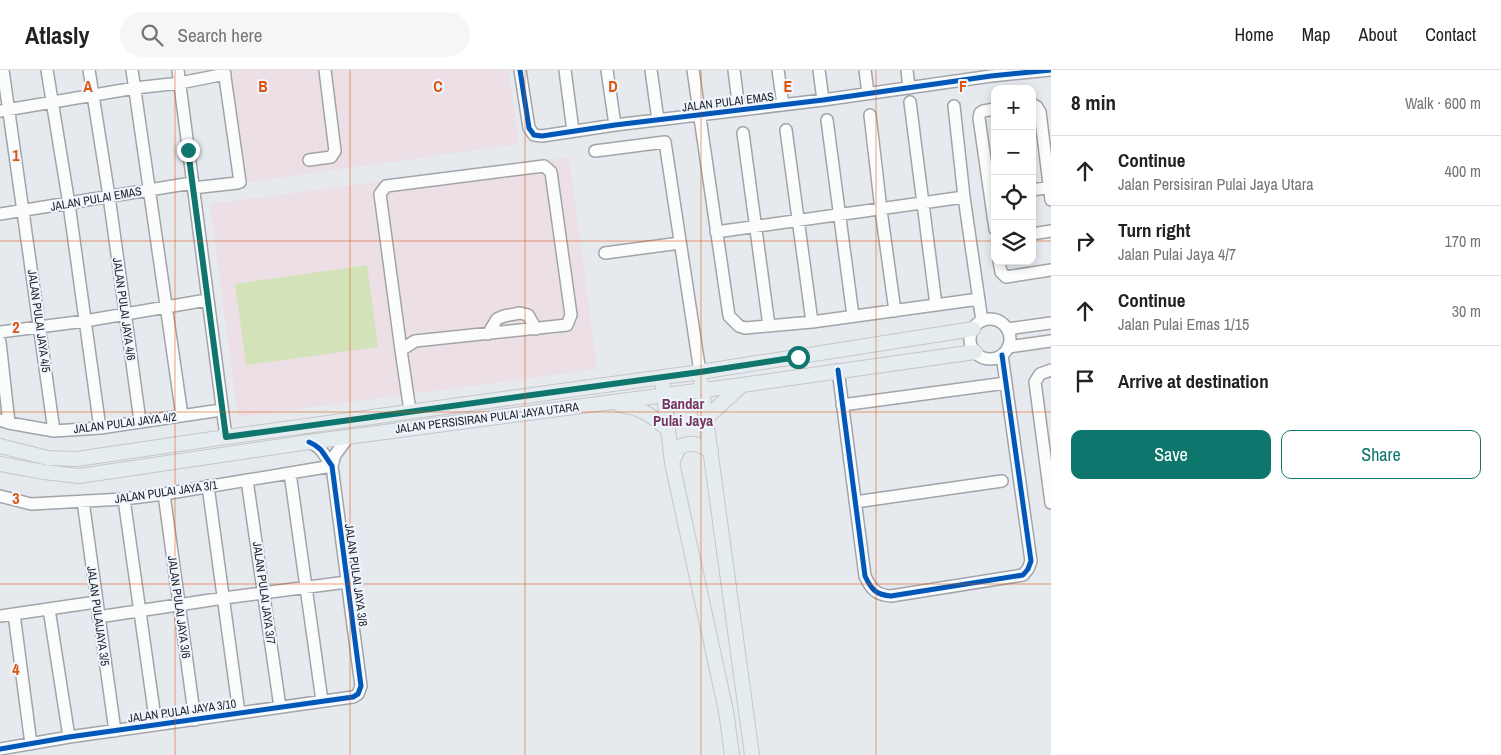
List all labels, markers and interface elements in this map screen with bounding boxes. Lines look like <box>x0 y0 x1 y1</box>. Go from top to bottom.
search box <box>120 12 470 57</box>
text: Atlasly <box>25 19 90 51</box>
icon: search <box>138 21 166 49</box>
text: Search here <box>178 22 262 48</box>
text: Home <box>1234 22 1274 47</box>
text: Map <box>1302 22 1331 47</box>
text: About <box>1359 22 1397 47</box>
text: Contact <box>1425 22 1476 47</box>
text: A <box>83 75 93 97</box>
text: B <box>258 75 268 97</box>
text: C <box>433 75 443 97</box>
text: D <box>608 75 618 97</box>
text: E <box>784 75 793 97</box>
text: F <box>959 75 967 97</box>
map controls <box>991 85 1036 265</box>
button: + <box>991 85 1036 130</box>
street label: JALAN PULAI EMAS <box>681 88 775 116</box>
text: 8 min <box>1071 88 1116 117</box>
text: Walk · 600 m <box>1405 92 1481 114</box>
button: − <box>991 130 1036 175</box>
route end <box>177 139 200 162</box>
text: 1 <box>12 144 20 166</box>
text: Continue <box>1118 147 1186 173</box>
icon: ahead <box>1071 157 1099 185</box>
text: 400 m <box>1445 160 1481 182</box>
text: Jalan Persisiran Pulai Jaya Utara <box>1118 173 1313 195</box>
button: locate <box>991 175 1036 220</box>
street label: JALAN PULAI EMAS <box>49 183 143 215</box>
text: Turn right <box>1118 217 1190 243</box>
button: layers <box>991 220 1036 265</box>
icon: right <box>1071 227 1099 255</box>
text: 170 m <box>1445 230 1481 252</box>
text: Jalan Pulai Jaya 4/7 <box>1118 243 1236 265</box>
street label: JALAN PULAI JAYA 4/6 <box>109 257 139 361</box>
street label: JALAN PULAI JAYA 4/5 <box>24 269 54 374</box>
text: Continue <box>1118 287 1186 313</box>
icon: ahead <box>1071 297 1099 325</box>
text: 30 m <box>1452 300 1481 322</box>
text: Jalan Pulai Emas 1/15 <box>1118 313 1249 335</box>
text: 2 <box>12 316 20 338</box>
route start <box>787 346 810 369</box>
icon: arrive <box>1071 367 1099 395</box>
text: Arrive at destination <box>1118 368 1269 394</box>
district label: Bandar Pulai Jaya <box>653 393 713 431</box>
street label: JALAN PERSISIRAN PULAI JAYA UTARA <box>394 399 580 437</box>
street label: JALAN PULAI JAYA 4/2 <box>73 409 177 437</box>
button: Save <box>1071 430 1271 479</box>
button: Share <box>1281 430 1481 479</box>
street label: JALAN PULAI JAYA 3/1 <box>114 477 219 507</box>
text: 3 <box>12 487 20 509</box>
street label: JALAN PULAI JAYA 3/8 <box>341 523 371 627</box>
street label: JALAN PULAI JAYA 3/7 <box>249 541 279 646</box>
street label: JALAN PULAI JAYA 3/6 <box>164 555 194 659</box>
street label: JALAN PULAIJAYA 3/5 <box>83 565 113 668</box>
text: 4 <box>12 658 20 680</box>
street label: JALAN PULAI JAYA 3/10 <box>127 695 237 727</box>

